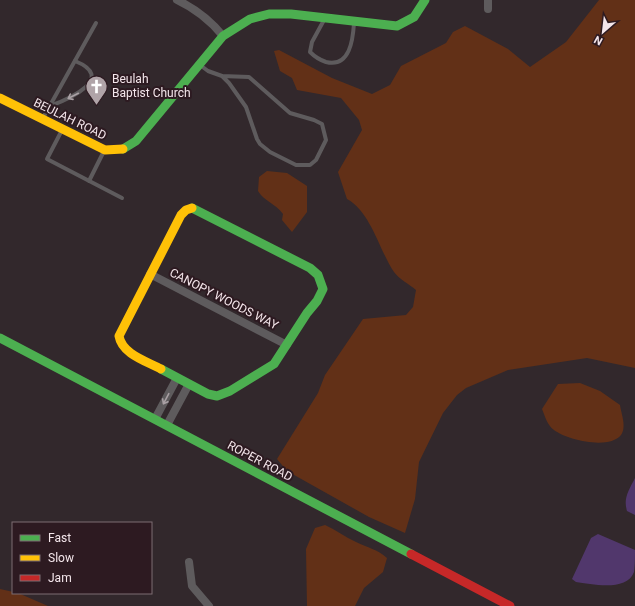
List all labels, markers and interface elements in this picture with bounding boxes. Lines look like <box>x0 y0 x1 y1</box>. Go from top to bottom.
north arrow <box>583 12 623 52</box>
text: N <box>592 33 605 48</box>
place label: Beulah Baptist Church <box>112 72 191 100</box>
church icon: Beulah Baptist Church <box>84 73 110 106</box>
one-way arrow <box>67 93 79 100</box>
street label: BEULAH ROAD <box>31 95 109 143</box>
street label: CANOPY WOODS WAY <box>167 265 281 333</box>
one-way arrow <box>162 392 169 404</box>
street label: ROPER ROAD <box>225 438 295 484</box>
legend <box>12 522 152 594</box>
text: Fast <box>48 531 71 545</box>
text: Slow <box>48 551 74 565</box>
text: Jam <box>48 571 72 585</box>

